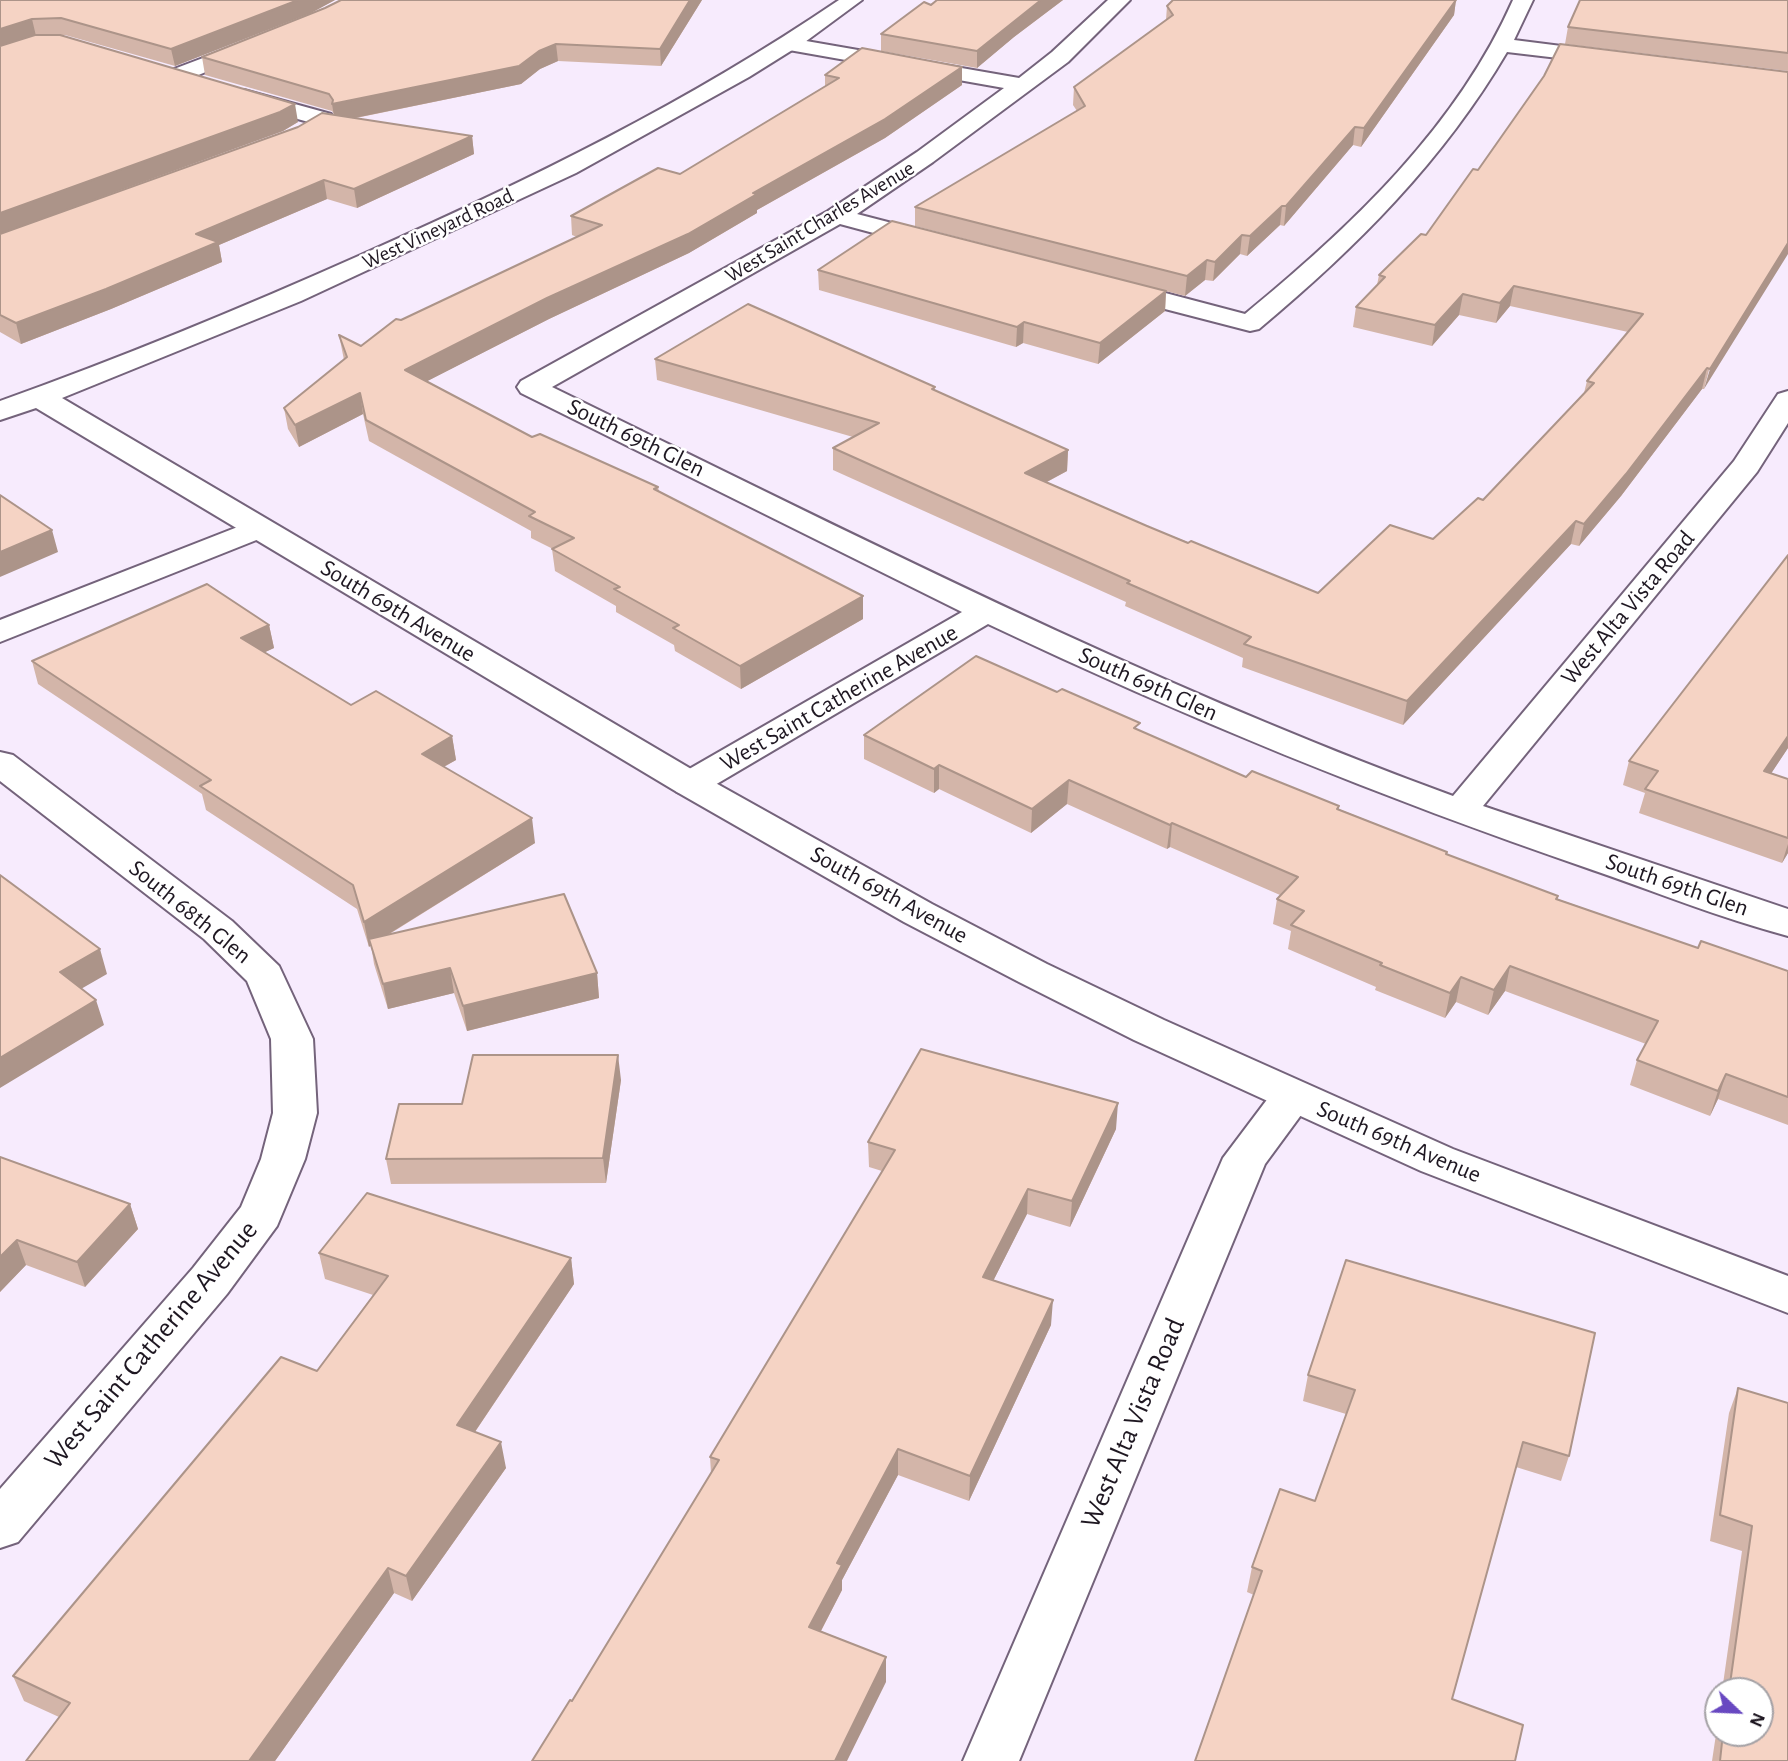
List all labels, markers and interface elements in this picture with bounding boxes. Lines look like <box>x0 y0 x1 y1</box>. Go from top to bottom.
street label: West Saint Charles Avenue <box>721 156 919 288</box>
street label: West Vineyard Road <box>358 183 518 275</box>
street label: South 69th Glen <box>563 392 709 484</box>
street label: West Alta Vista Road <box>1555 525 1701 691</box>
street label: South 69th Avenue <box>315 553 481 669</box>
street label: West Saint Catherine Avenue <box>715 618 963 778</box>
street label: South 69th Glen <box>1074 641 1222 727</box>
street label: South 69th Avenue <box>805 840 973 950</box>
street label: South 69th Glen <box>1602 847 1752 923</box>
street label: South 68th Glen <box>123 854 257 970</box>
street label: South 69th Avenue <box>1313 1094 1485 1190</box>
street label: West Saint Catherine Avenue <box>37 1214 265 1476</box>
street label: West Alta Vista Road <box>1074 1313 1192 1533</box>
north arrow <box>1704 1677 1774 1747</box>
text: N <box>1746 1710 1768 1729</box>

